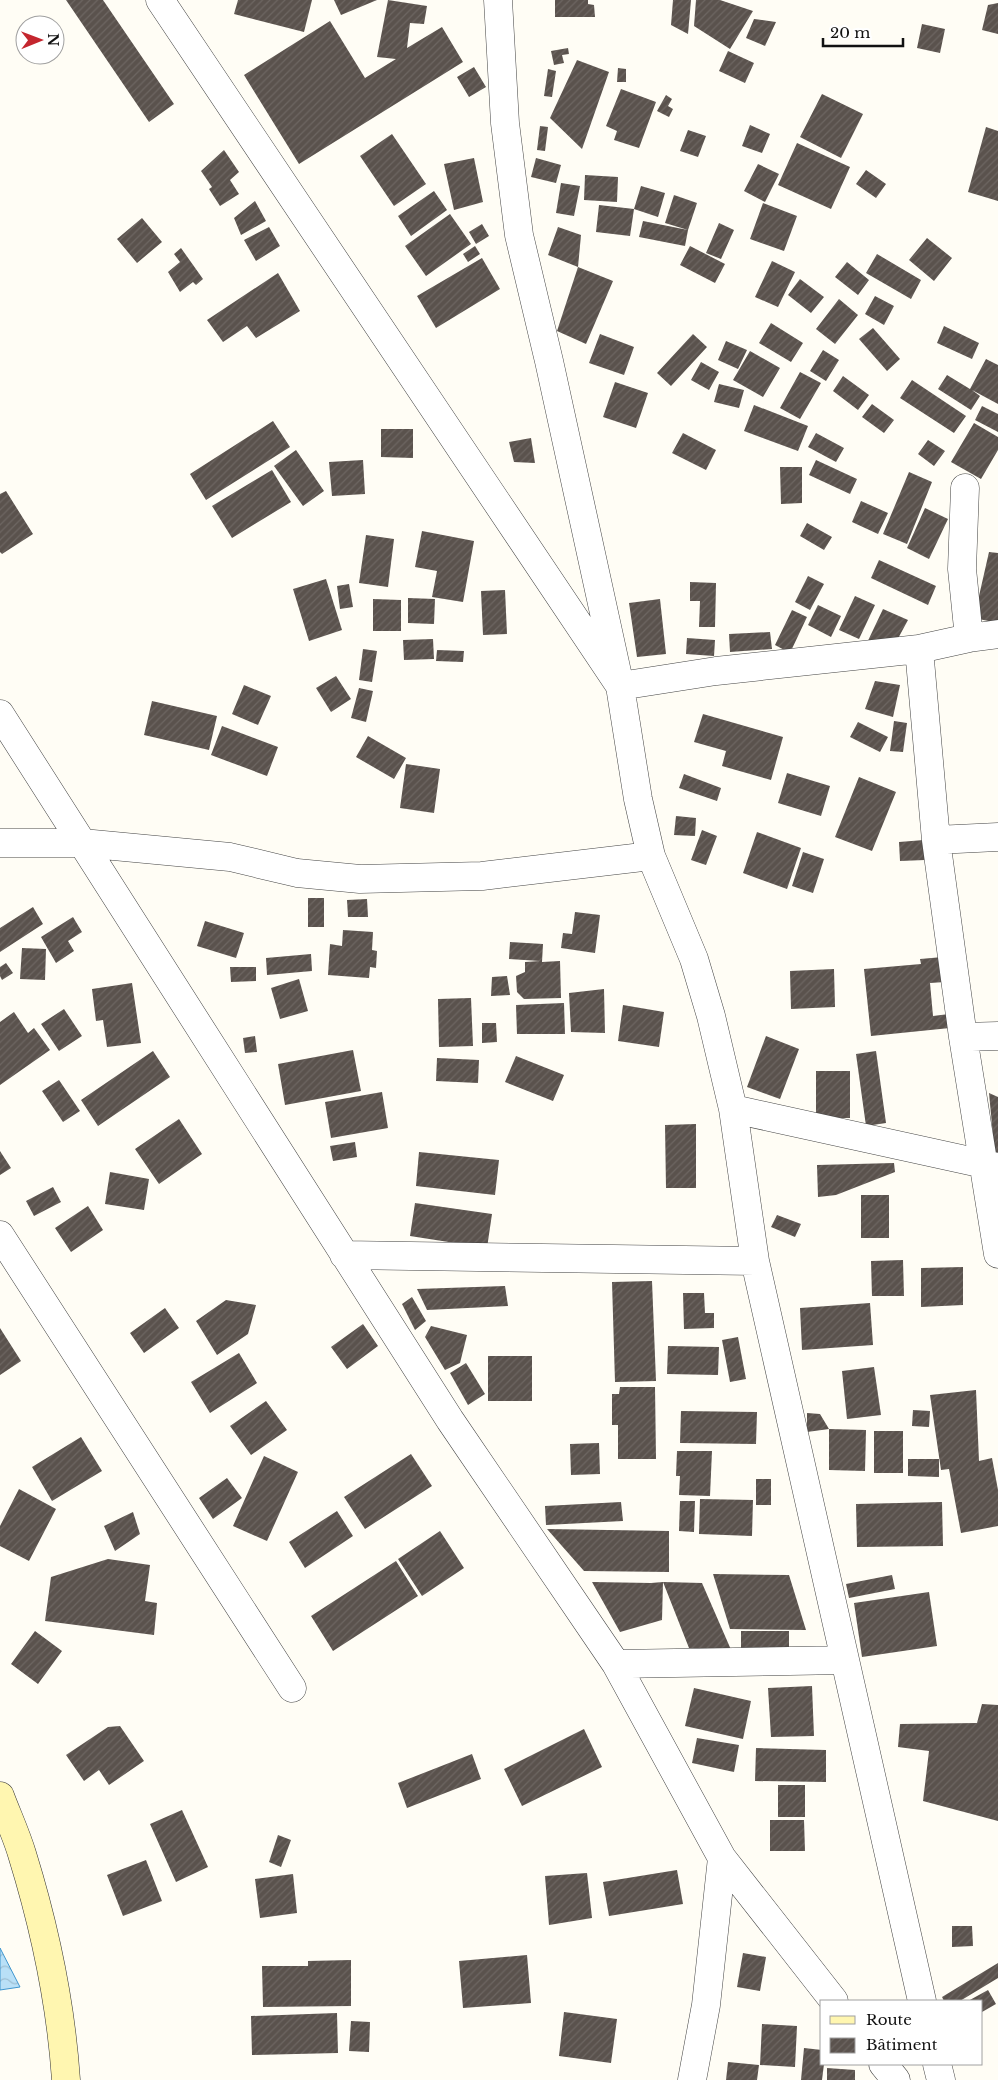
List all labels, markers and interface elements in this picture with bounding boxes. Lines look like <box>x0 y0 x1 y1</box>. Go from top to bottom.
north arrow <box>15 15 65 65</box>
scale bar <box>823 15 903 47</box>
text: 20 m <box>830 23 870 42</box>
text: N <box>44 33 62 47</box>
legend <box>820 2000 983 2065</box>
text: Route <box>866 2010 912 2029</box>
text: Bâtiment <box>866 2035 938 2054</box>

